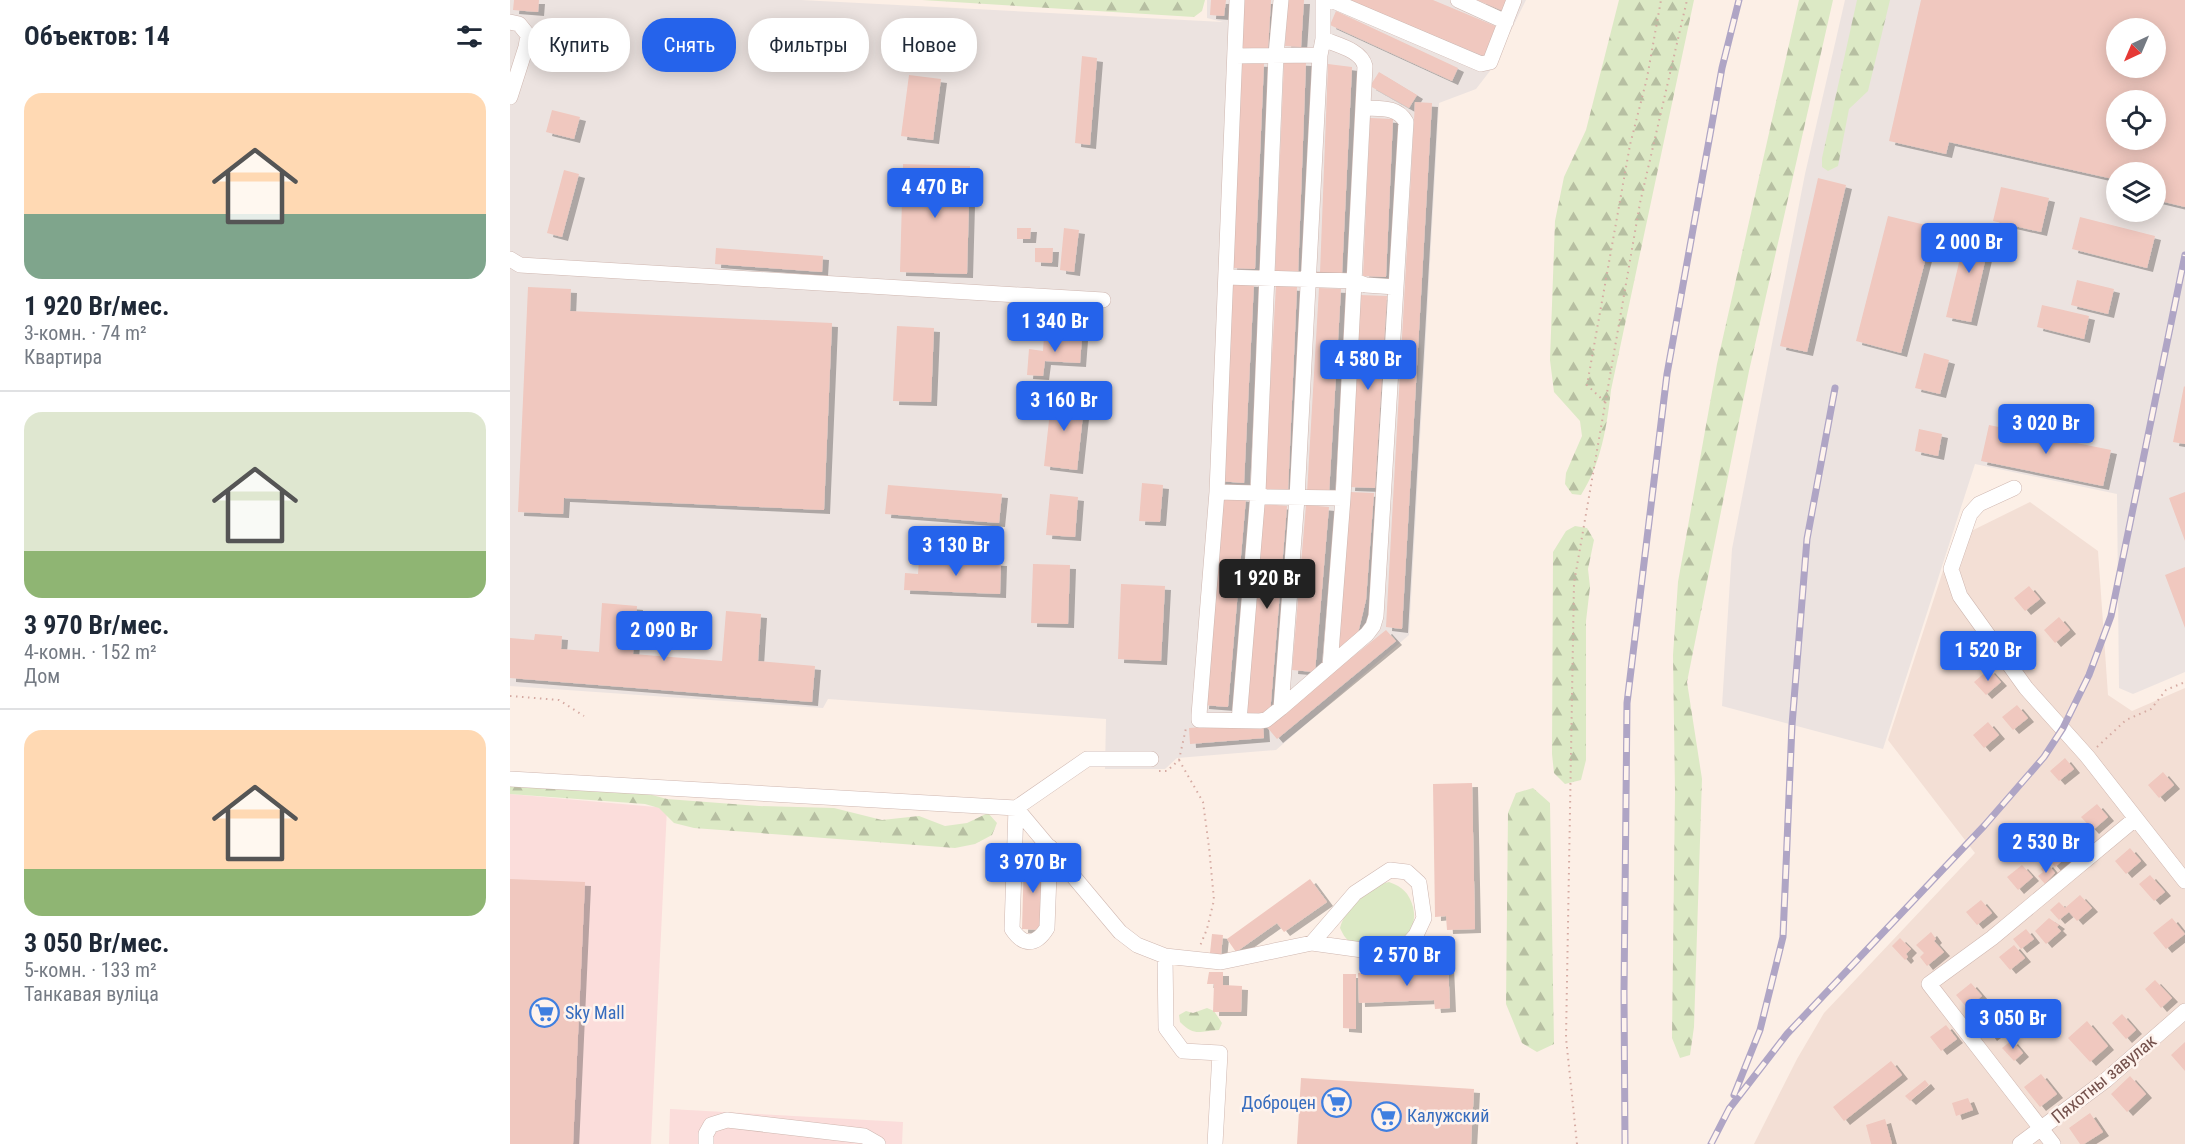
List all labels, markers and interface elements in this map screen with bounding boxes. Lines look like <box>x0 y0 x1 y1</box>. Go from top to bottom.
chip: Купить <box>528 18 630 72</box>
chip: Снять <box>642 18 736 72</box>
chip: Фильтры <box>748 18 869 72</box>
chip: Новое <box>881 18 977 72</box>
north arrow <box>2106 18 2166 78</box>
map controls <box>2106 18 2166 222</box>
icon: filters <box>453 20 486 53</box>
text: Объектов: 14 <box>24 21 170 51</box>
button: locate <box>2106 90 2166 150</box>
icon: home <box>201 132 309 240</box>
button: layers <box>2106 162 2166 222</box>
pin: 4 470 Br <box>873 168 997 219</box>
text: 4 470 Br <box>901 175 969 199</box>
pin: 2 000 Br <box>1907 223 2031 274</box>
text: 2 000 Br <box>1935 230 2003 254</box>
text: 1 920 Br/мес. <box>24 291 170 321</box>
pin: 1 340 Br <box>993 302 1117 353</box>
text: 1 340 Br <box>1021 309 1089 333</box>
text: 3-комн. · 74 m² <box>24 321 147 345</box>
pin: 4 580 Br <box>1306 340 1430 391</box>
text: Квартира <box>24 345 102 369</box>
text: 4 580 Br <box>1334 347 1402 371</box>
pin: 3 160 Br <box>1002 381 1126 432</box>
text: 3 160 Br <box>1030 388 1098 412</box>
pin: 3 020 Br <box>1984 404 2108 455</box>
text: 3 020 Br <box>2012 411 2080 435</box>
icon: home <box>201 451 309 559</box>
pin: 3 130 Br <box>894 526 1018 577</box>
text: 3 130 Br <box>922 533 990 557</box>
pin: 1 920 Br <box>1205 559 1329 610</box>
text: 1 920 Br <box>1233 566 1301 590</box>
text: 3 970 Br/мес. <box>24 610 170 640</box>
pin: 2 090 Br <box>602 611 726 662</box>
text: 2 090 Br <box>630 618 698 642</box>
pin: 1 520 Br <box>1926 631 2050 682</box>
text: 1 520 Br <box>1954 638 2022 662</box>
text: 4-комн. · 152 m² <box>24 640 157 664</box>
text: Дом <box>24 664 60 688</box>
icon: home <box>201 769 309 877</box>
pin: 2 530 Br <box>1984 823 2108 874</box>
text: 2 530 Br <box>2012 830 2080 854</box>
pin: 3 970 Br <box>971 843 1095 894</box>
text: 3 970 Br <box>999 850 1067 874</box>
text: 3 050 Br/мес. <box>24 928 170 958</box>
pin: 2 570 Br <box>1345 936 1469 987</box>
text: 2 570 Br <box>1373 943 1441 967</box>
text: 5-комн. · 133 m² <box>24 958 157 982</box>
text: Танкавая вуліца <box>24 982 159 1006</box>
supermarket icon: Sky Mall <box>528 997 560 1029</box>
pin: 3 050 Br <box>1951 999 2075 1050</box>
place label: Sky Mall <box>565 1002 625 1023</box>
text: 3 050 Br <box>1979 1006 2047 1030</box>
street label: Пяхотны завулак <box>2047 1030 2161 1127</box>
supermarket icon: Доброцен <box>1321 1087 1353 1119</box>
place label: Доброцен <box>1242 1092 1316 1113</box>
supermarket icon: Калужский <box>1370 1100 1402 1132</box>
place label: Калужский <box>1407 1105 1489 1126</box>

